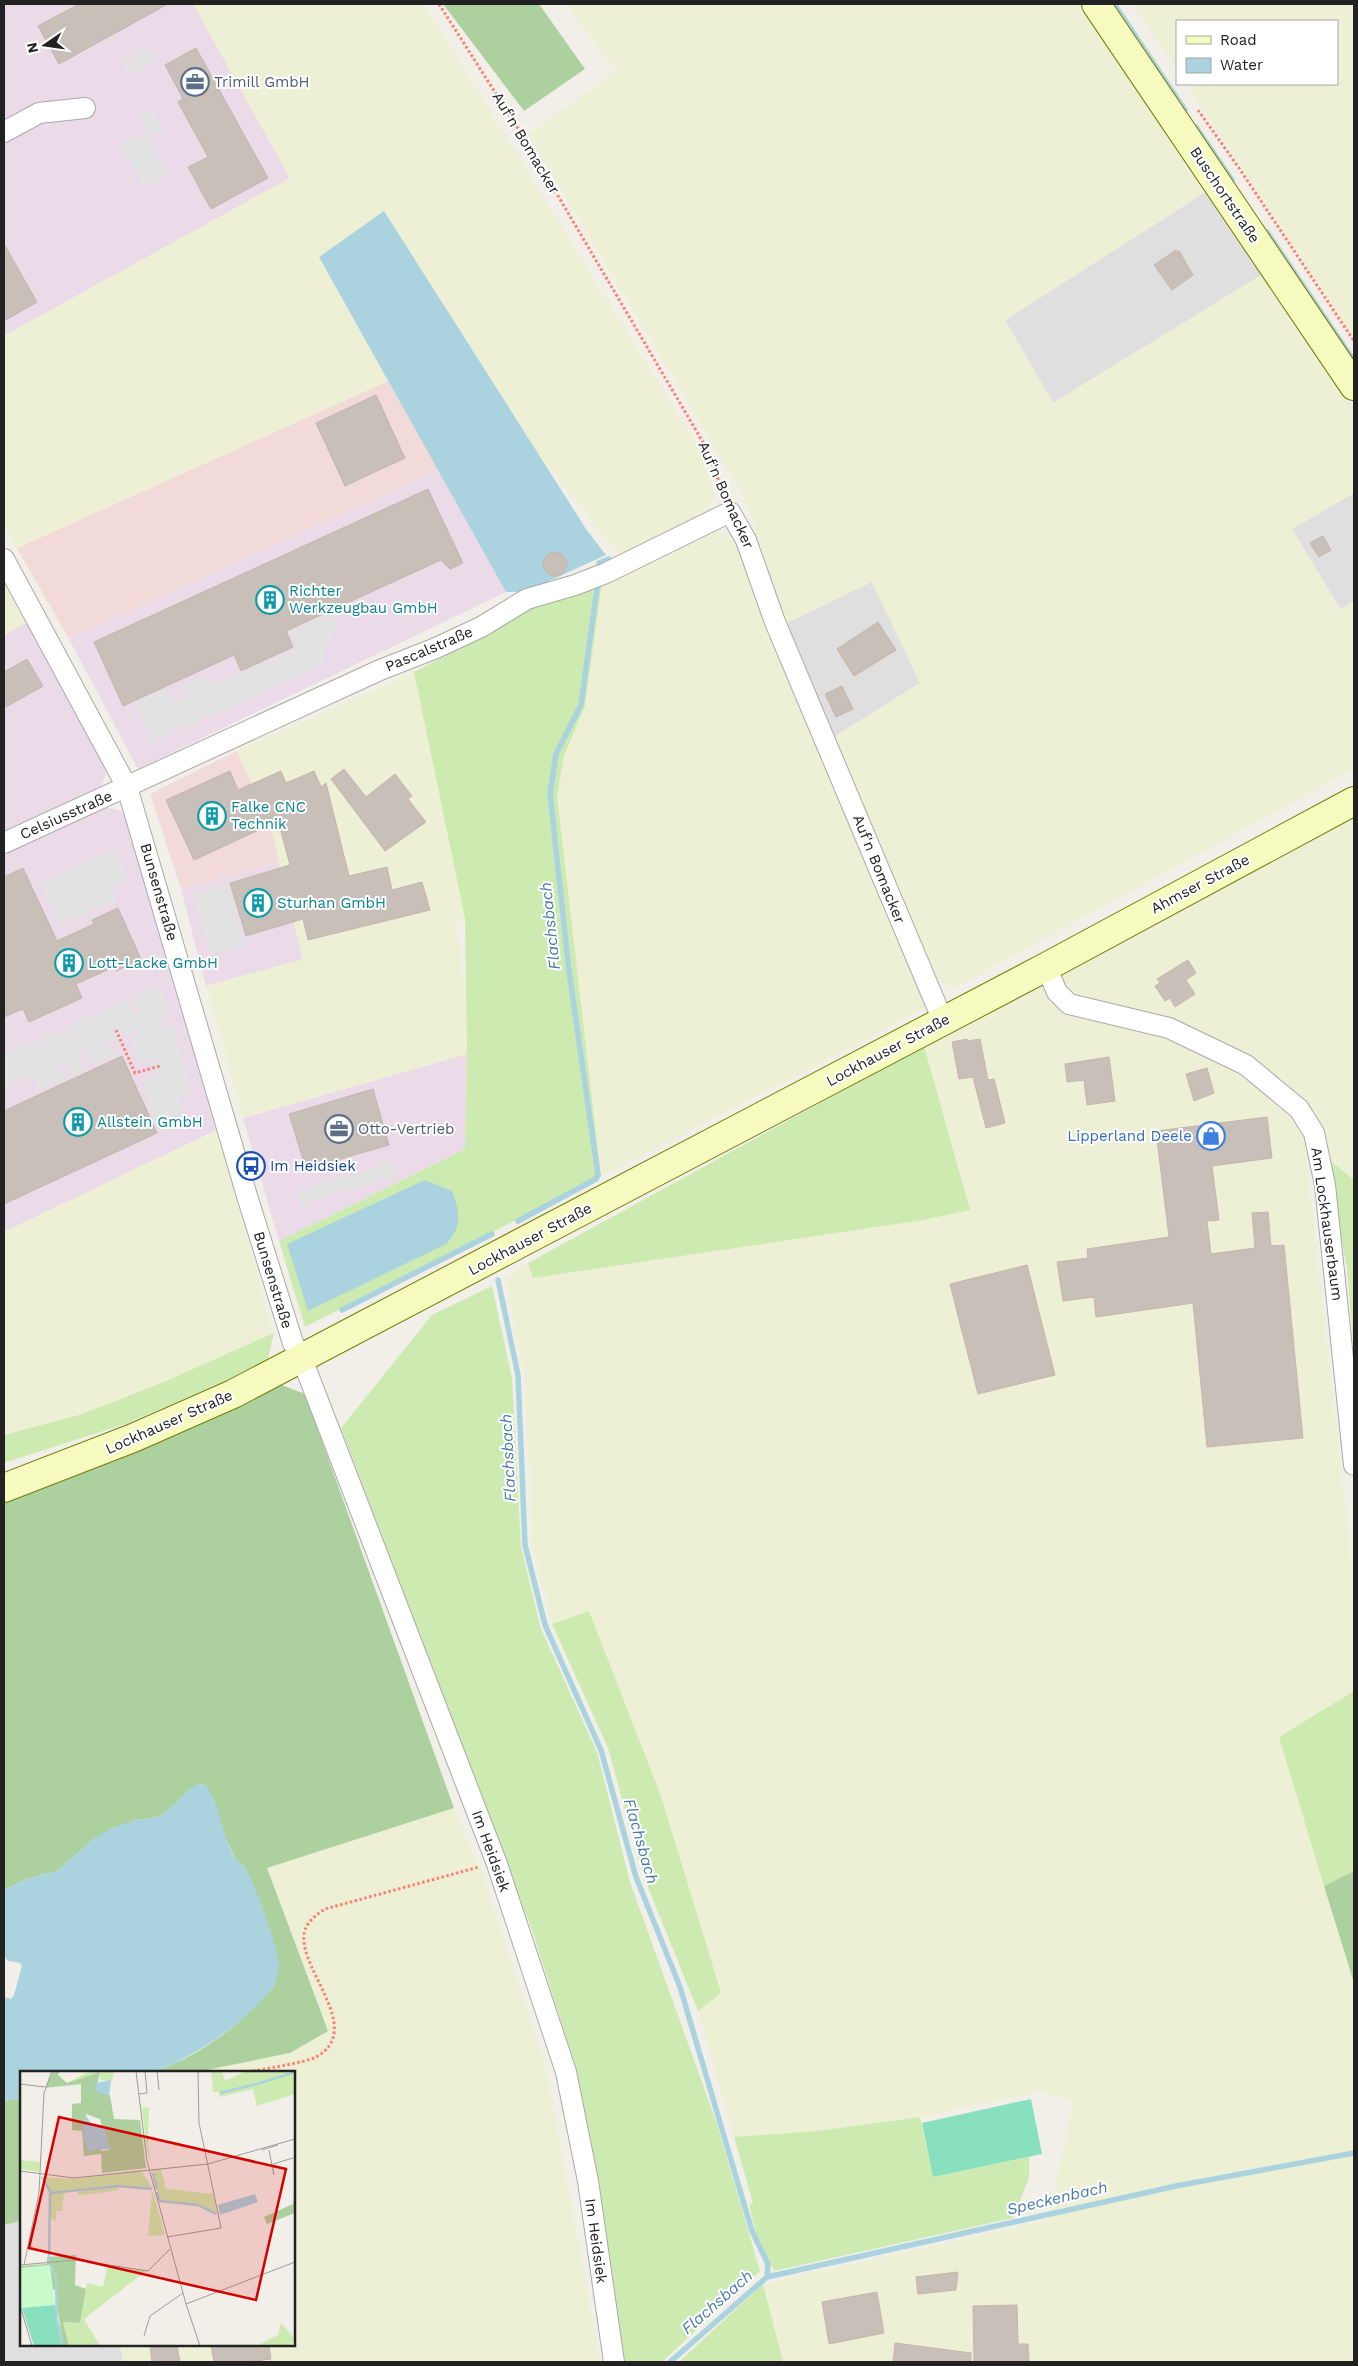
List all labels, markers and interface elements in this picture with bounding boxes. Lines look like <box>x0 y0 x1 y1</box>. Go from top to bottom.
north arrow <box>20 20 70 70</box>
legend <box>1176 20 1338 85</box>
text: Road <box>1220 31 1257 49</box>
text: N <box>23 41 41 55</box>
text: Water <box>1220 56 1263 74</box>
office icon: Trimill GmbH <box>180 67 210 97</box>
place label: Trimill GmbH <box>214 73 310 91</box>
street label: Auf'n Bomacker <box>488 89 564 197</box>
street label: Buschortstraße <box>1186 143 1264 247</box>
street label: Auf'n Bomacker <box>694 438 758 552</box>
place label: Richter Werkzeugbau GmbH <box>289 582 438 617</box>
building icon: Richter Werkzeugbau GmbH <box>255 585 285 615</box>
street label: Pascalstraße <box>382 622 476 676</box>
street label: Celsiusstraße <box>17 787 115 843</box>
place label: Falke CNC Technik <box>231 798 306 833</box>
building icon: Falke CNC Technik <box>197 801 227 831</box>
street label: Auf'n Bomacker <box>849 812 909 926</box>
street label: Bunsenstraße <box>136 841 182 943</box>
street label: Ahmser Straße <box>1148 850 1252 918</box>
water label: Flachsbach <box>536 881 564 971</box>
building icon: Sturhan GmbH <box>243 888 273 918</box>
place label: Sturhan GmbH <box>277 894 386 912</box>
building icon: Lott-Lacke GmbH <box>54 948 84 978</box>
place label: Lott-Lacke GmbH <box>88 954 218 972</box>
street label: Lockhauser Straße <box>823 1010 953 1090</box>
building icon: Allstein GmbH <box>63 1107 93 1137</box>
place label: Allstein GmbH <box>97 1113 203 1131</box>
office icon: Otto-Vertrieb <box>324 1114 354 1144</box>
place label: Otto-Vertrieb <box>358 1120 454 1138</box>
shop icon: Lipperland Deele <box>1196 1121 1226 1151</box>
place label: Lipperland Deele <box>1067 1127 1192 1145</box>
street label: Am Lockhauserbaum <box>1307 1146 1347 1302</box>
bus stop icon: Im Heidsiek <box>236 1151 266 1181</box>
place label: Im Heidsiek <box>270 1157 356 1175</box>
street label: Lockhauser Straße <box>465 1199 595 1279</box>
street label: Bunsenstraße <box>250 1229 296 1331</box>
street label: Lockhauser Straße <box>103 1386 235 1458</box>
water label: Flachsbach <box>496 1413 520 1503</box>
water label: Flachsbach <box>620 1796 662 1886</box>
street label: Im Heidsiek <box>468 1808 514 1895</box>
inset map <box>20 2071 295 2346</box>
water label: Speckenbach <box>1005 2177 1109 2219</box>
street label: Im Heidsiek <box>581 2197 611 2285</box>
water label: Flachsbach <box>678 2266 756 2338</box>

